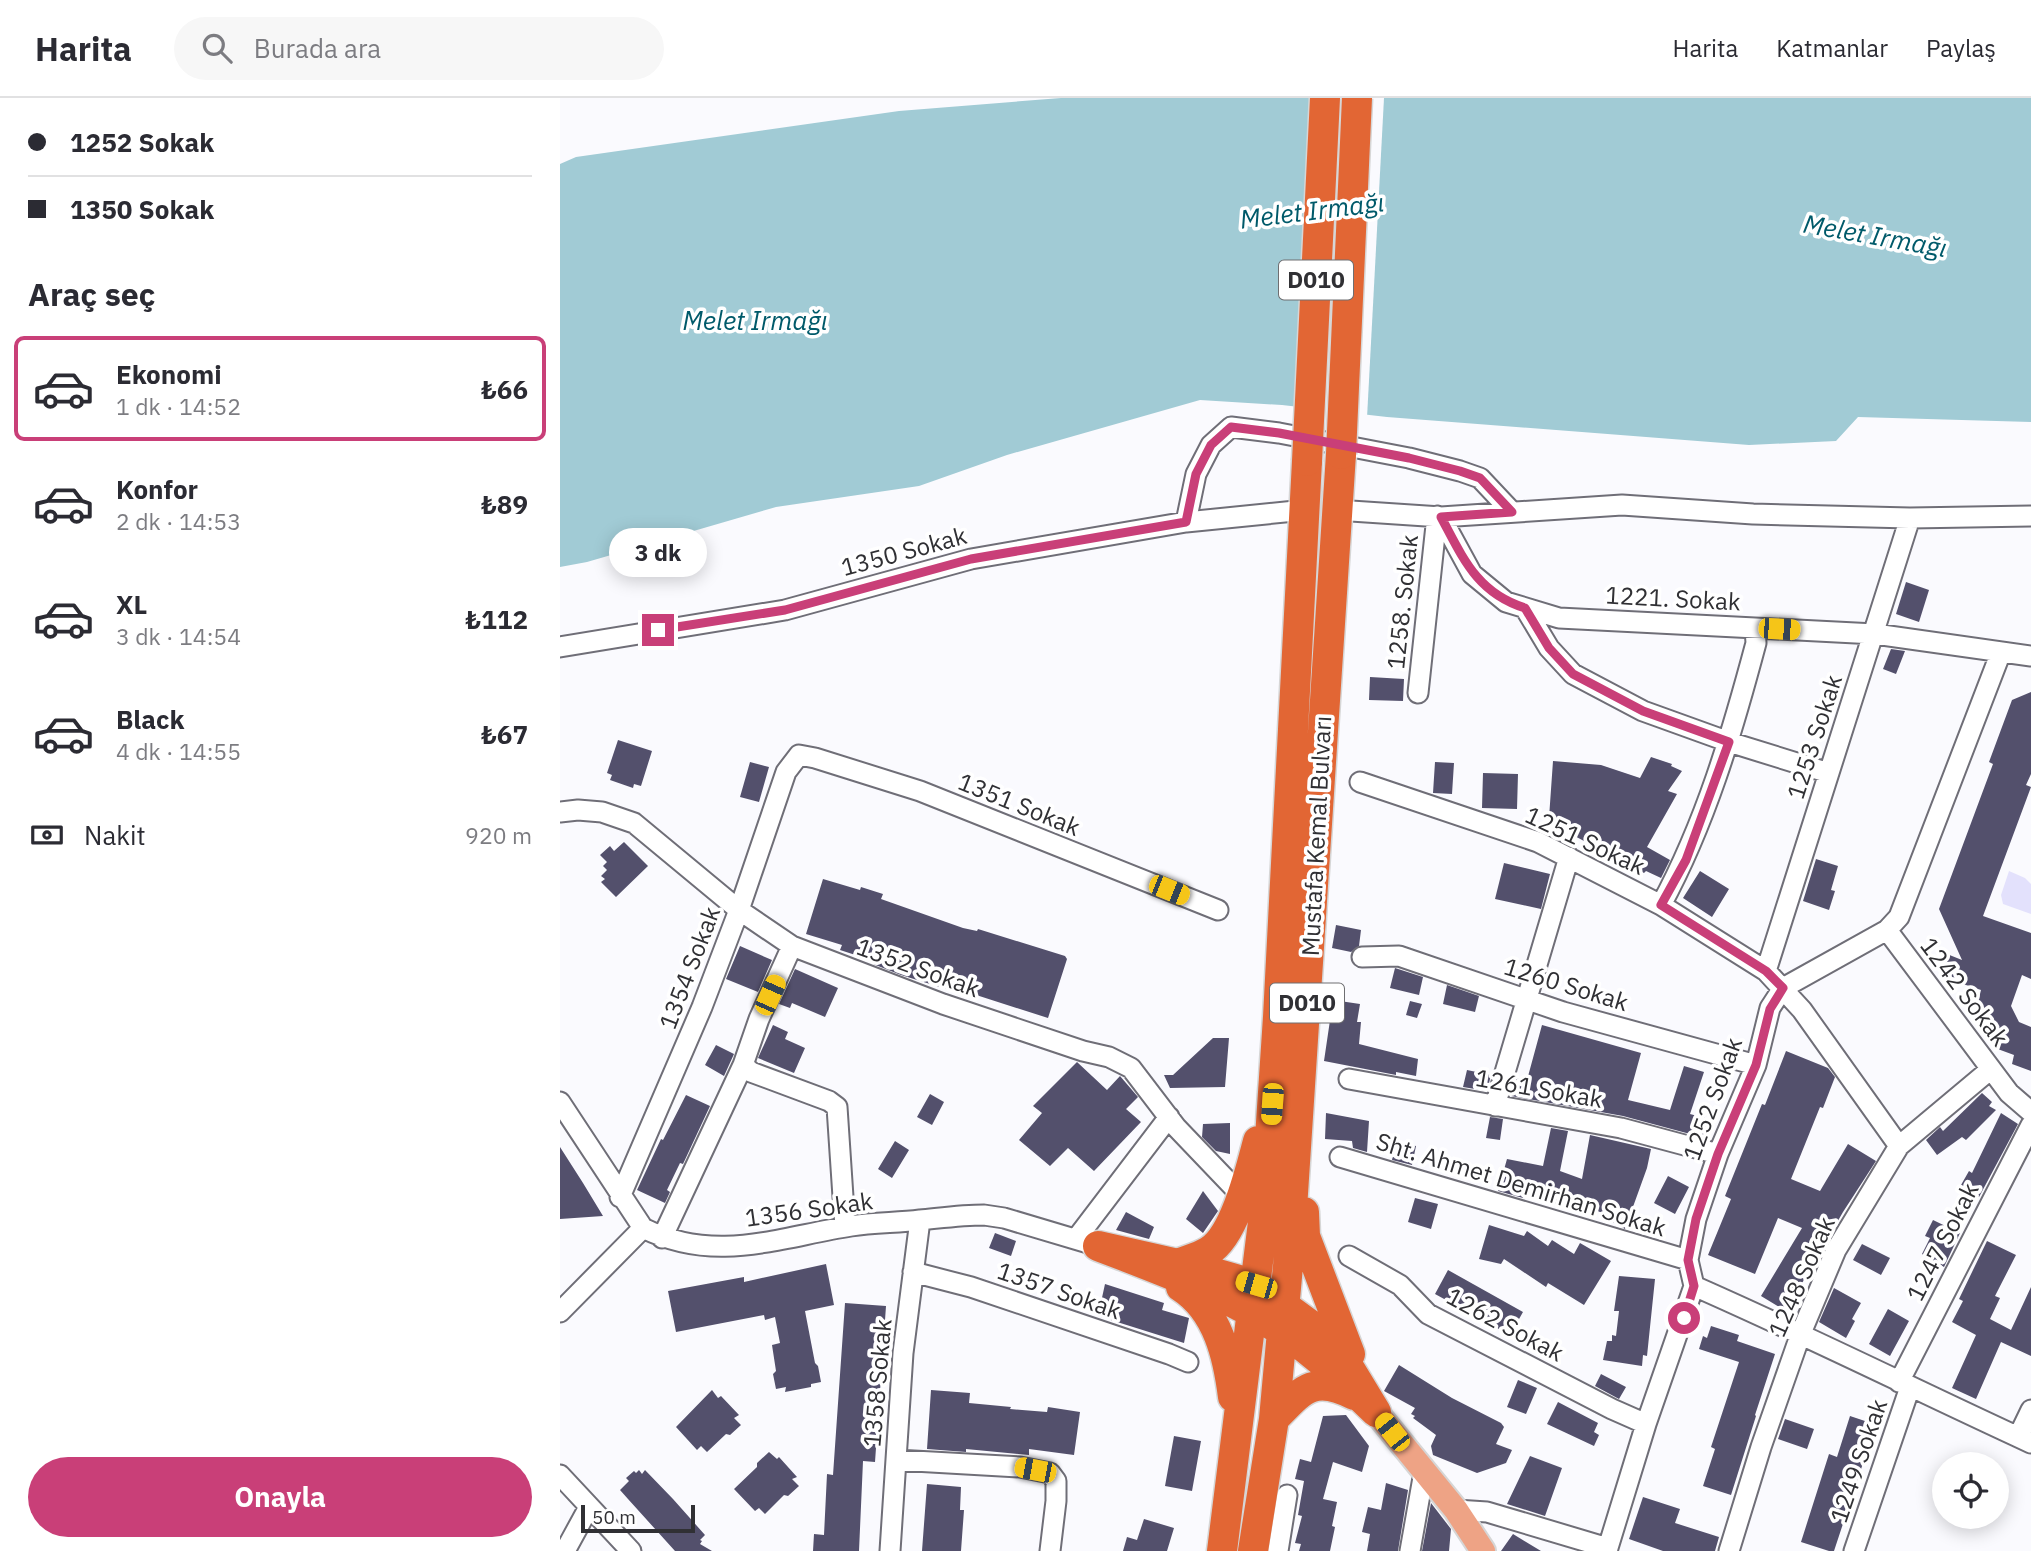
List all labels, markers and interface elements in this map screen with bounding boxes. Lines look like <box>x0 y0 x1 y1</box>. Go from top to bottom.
search box <box>174 17 664 80</box>
text: Harita <box>35 27 132 70</box>
icon: search <box>198 29 236 67</box>
text: Burada ara <box>254 31 381 65</box>
text: Harita <box>1672 32 1738 64</box>
text: Katmanlar <box>1776 32 1888 64</box>
text: Paylaş <box>1926 32 1996 64</box>
text: 1252 Sokak <box>70 125 214 159</box>
water label: Melet Irmağı <box>1238 184 1386 236</box>
text: 1350 Sokak <box>70 192 214 226</box>
water label: Melet Irmağı <box>1801 206 1950 264</box>
road number: D010 <box>1279 260 1353 300</box>
text: Araç seç <box>28 273 155 315</box>
water label: Melet Irmağı <box>682 303 828 337</box>
icon: car <box>32 357 95 420</box>
text: Ekonomi <box>116 357 222 391</box>
text: ₺66 <box>481 372 528 406</box>
text: 1 dk · 14:52 <box>116 391 241 421</box>
icon: car <box>32 472 95 535</box>
text: Konfor <box>116 472 198 506</box>
text: ₺89 <box>481 487 528 521</box>
text: 2 dk · 14:53 <box>116 506 241 536</box>
street label: 1350 Sokak <box>837 519 970 583</box>
callout: 3 dk <box>609 528 707 578</box>
street label: 1258. Sokak <box>1379 533 1425 671</box>
text: 3 dk <box>635 537 681 567</box>
street label: 1221. Sokak <box>1605 578 1742 618</box>
icon: car <box>32 587 95 650</box>
text: XL <box>116 587 147 621</box>
text: ₺112 <box>465 602 528 636</box>
route end <box>642 614 674 646</box>
car <box>1758 617 1801 641</box>
text: 3 dk · 14:54 <box>116 621 241 651</box>
street label: 1253 Sokak <box>1779 670 1849 803</box>
icon: car <box>32 702 95 765</box>
text: Black <box>116 702 184 736</box>
street label: Mustafa Kemal Bulvarı <box>1294 715 1338 957</box>
text: ₺67 <box>481 717 528 751</box>
text: 4 dk · 14:55 <box>116 736 241 766</box>
street label: 1351 Sokak <box>954 765 1085 843</box>
street label: 1251 Sokak <box>1520 798 1651 882</box>
icon: cash <box>28 816 66 854</box>
text: Nakit <box>84 818 146 852</box>
text: 920 m <box>465 820 532 850</box>
car <box>1146 872 1193 908</box>
street label: 1354 Sokak <box>651 902 727 1033</box>
street label: 1352 Sokak <box>852 930 985 1004</box>
street label: 1242 Sokak <box>1913 930 2016 1053</box>
street label: 1260 Sokak <box>1500 950 1633 1018</box>
car <box>752 972 789 1018</box>
road number: D010 <box>1270 983 1344 1022</box>
street label: 1252 Sokak <box>1675 1032 1749 1165</box>
street label: 1261 Sokak <box>1473 1061 1606 1115</box>
car <box>1261 1082 1284 1126</box>
street label: Sht. Ahmet Demirhan Sokak <box>1372 1125 1671 1244</box>
street label: 1247 Sokak <box>1899 1177 1986 1306</box>
street label: 1356 Sokak <box>743 1184 875 1234</box>
street label: 1248 Sokak <box>1760 1211 1842 1342</box>
street label: 1357 Sokak <box>993 1254 1126 1326</box>
car <box>1233 1269 1280 1301</box>
street label: 1262 Sokak <box>1441 1280 1570 1369</box>
route start <box>1668 1302 1700 1334</box>
street label: 1358 Sokak <box>855 1317 899 1448</box>
street label: 1249 Sokak <box>1822 1394 1894 1527</box>
car <box>1371 1409 1414 1455</box>
map controls <box>1932 1452 2009 1529</box>
button: locate <box>1932 1452 2009 1529</box>
car <box>1013 1456 1058 1484</box>
button: Onayla <box>28 1457 532 1537</box>
scale bar <box>581 1502 695 1534</box>
text: 50 m <box>592 1505 636 1529</box>

